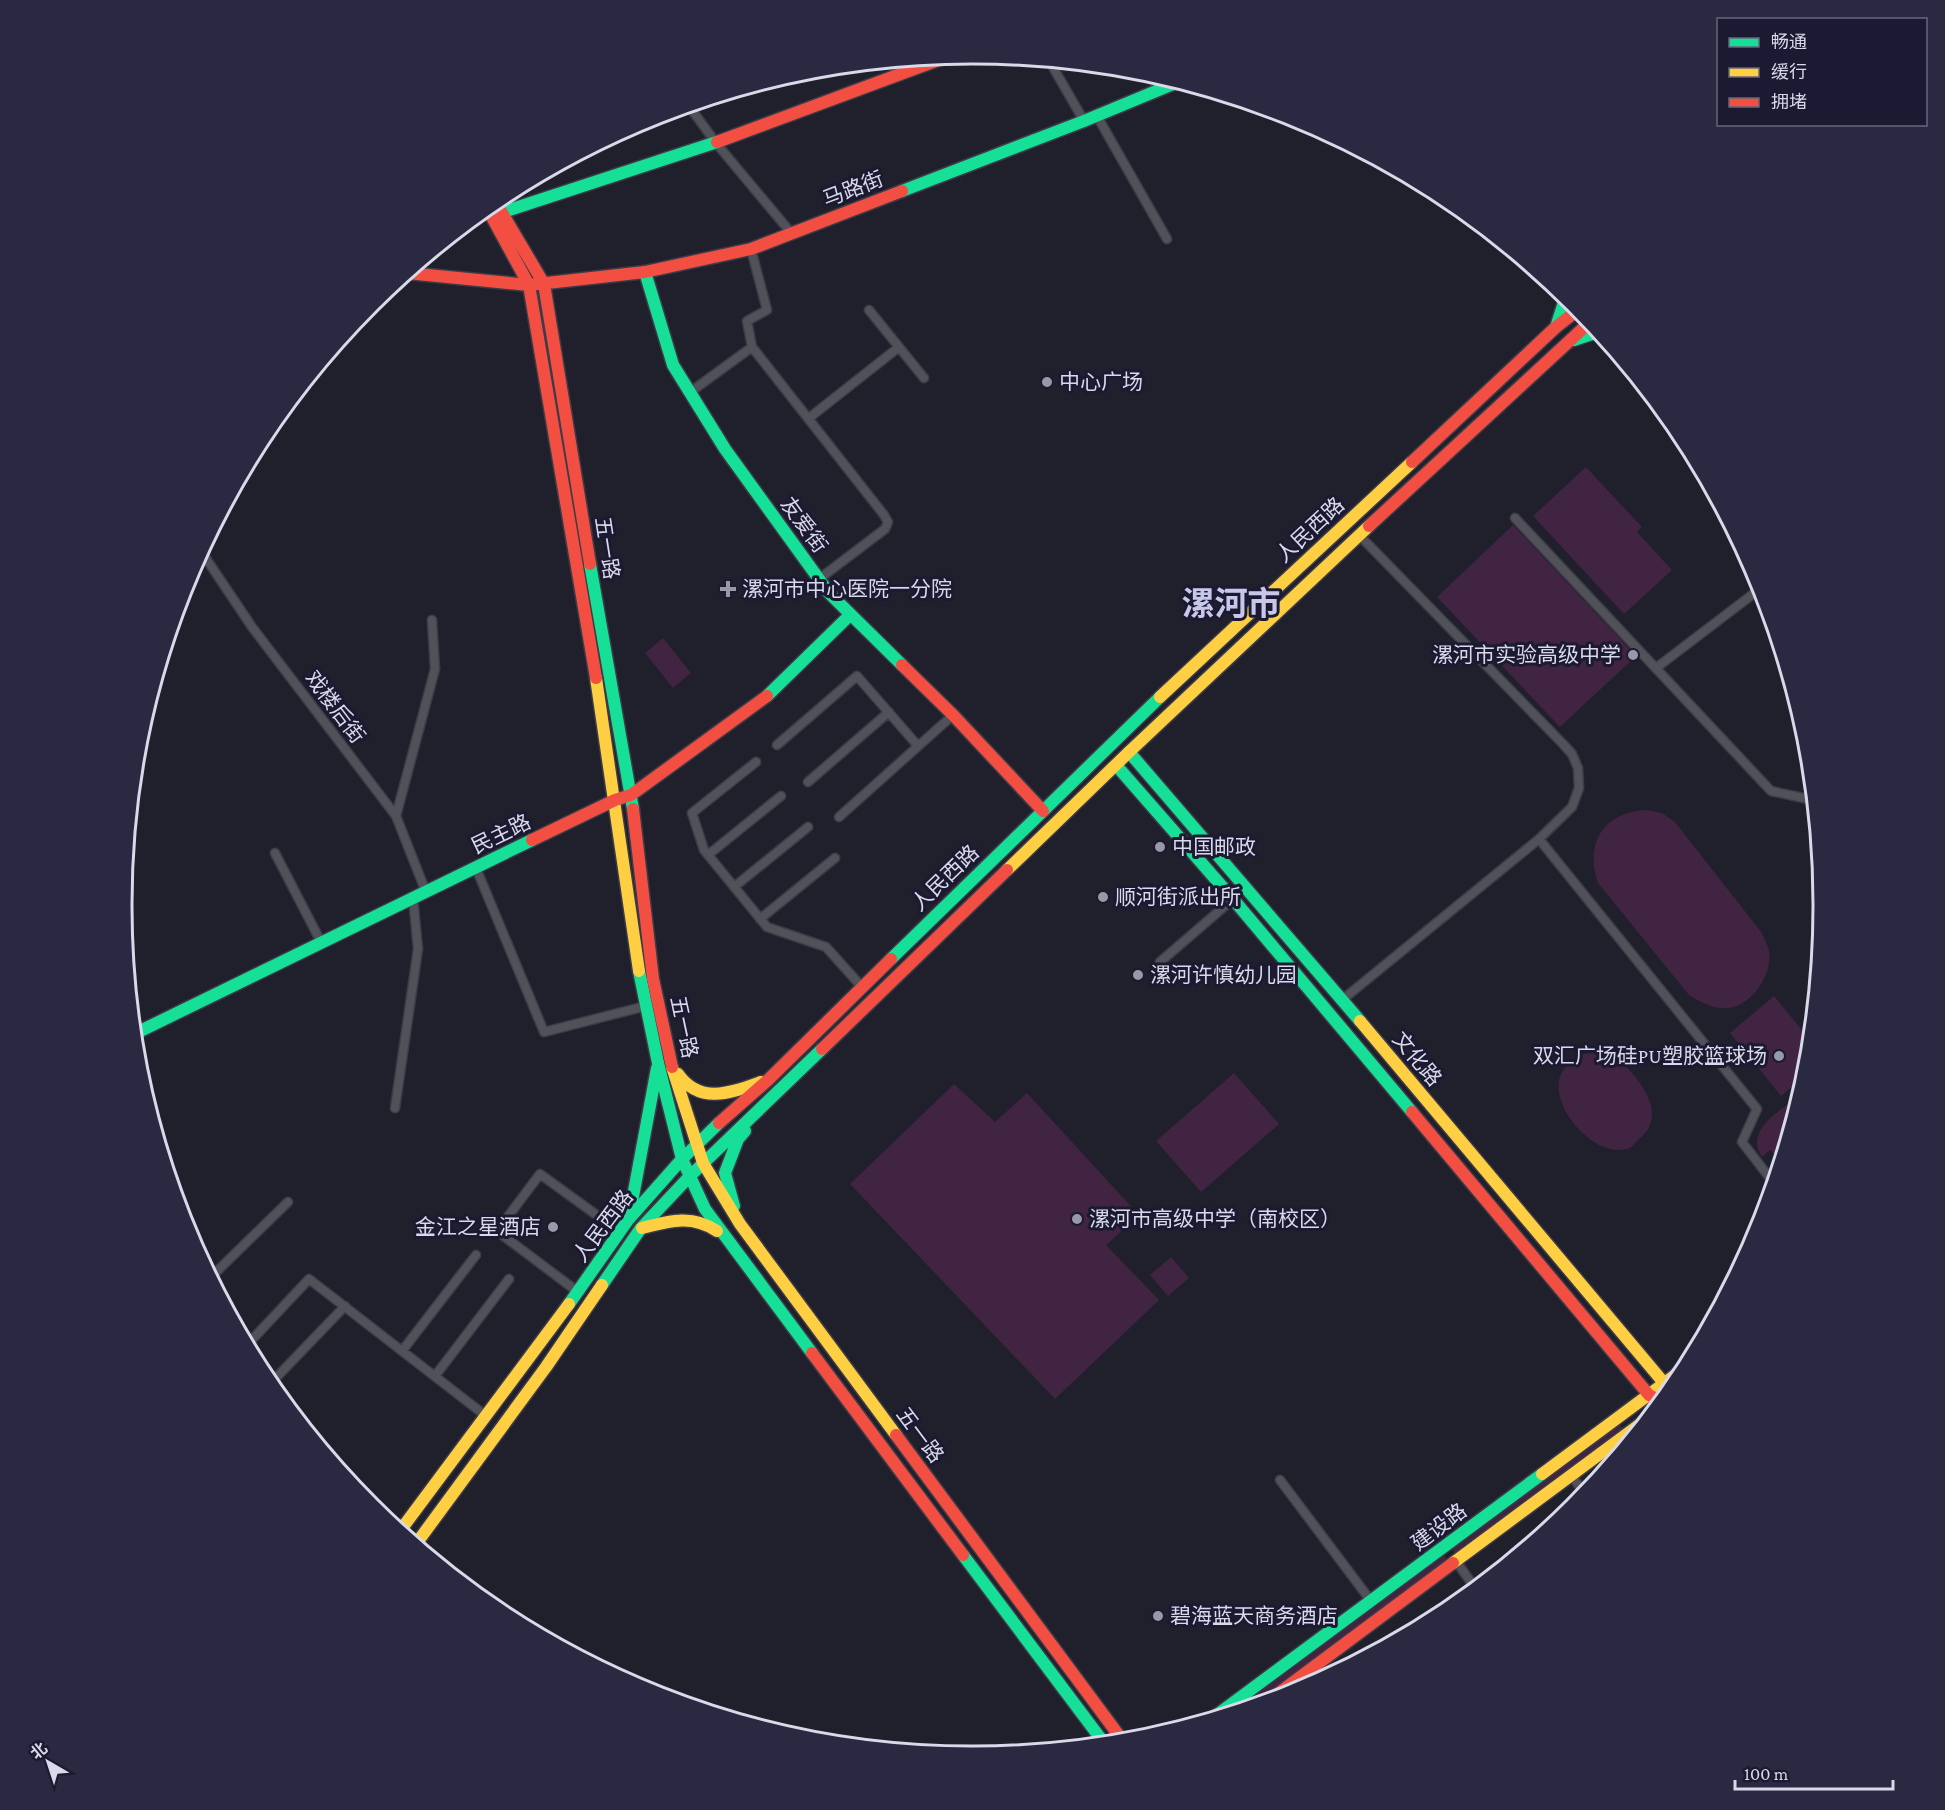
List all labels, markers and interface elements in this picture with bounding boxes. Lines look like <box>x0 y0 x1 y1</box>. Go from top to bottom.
legend <box>1717 18 1927 126</box>
text: 畅通 <box>1771 32 1807 52</box>
text: 缓行 <box>1771 62 1807 82</box>
text: 拥堵 <box>1771 92 1807 112</box>
street label: 马路街 <box>819 167 887 211</box>
place label: 中心广场 <box>1059 370 1143 394</box>
marker: 中心广场 <box>1040 375 1054 389</box>
street label: 友爱街 <box>776 492 832 558</box>
street label: 人民西路 <box>1271 493 1349 567</box>
street label: 五一路 <box>590 515 624 581</box>
place label: 漯河市中心医院一分院 <box>742 577 952 601</box>
marker: 漯河市中心医院一分院 <box>719 580 737 598</box>
district label: 漯河市 <box>1182 585 1281 622</box>
place label: 漯河市实验高级中学 <box>1432 643 1621 667</box>
marker: 漯河市实验高级中学 <box>1626 648 1640 662</box>
street label: 戏楼后街 <box>300 666 370 748</box>
street label: 民主路 <box>467 809 535 859</box>
place label: 中国邮政 <box>1172 835 1256 859</box>
street label: 人民西路 <box>906 840 984 916</box>
marker: 中国邮政 <box>1153 840 1167 854</box>
place label: 顺河街派出所 <box>1115 885 1241 909</box>
marker: 顺河街派出所 <box>1096 890 1110 904</box>
place label: 漯河许慎幼儿园 <box>1150 963 1297 987</box>
marker: 漯河许慎幼儿园 <box>1131 968 1145 982</box>
street label: 五一路 <box>666 994 702 1060</box>
street label: 文化路 <box>1388 1027 1446 1091</box>
place label: 双汇广场硅PU塑胶篮球场 <box>1533 1044 1767 1068</box>
marker: 双汇广场硅PU塑胶篮球场 <box>1772 1049 1786 1063</box>
street label: 人民西路 <box>568 1185 638 1267</box>
place label: 漯河市高级中学（南校区） <box>1089 1207 1341 1231</box>
marker: 漯河市高级中学（南校区） <box>1070 1212 1084 1226</box>
place label: 金江之星酒店 <box>415 1215 541 1239</box>
marker: 金江之星酒店 <box>546 1220 560 1234</box>
street label: 五一路 <box>891 1403 949 1467</box>
street label: 建设路 <box>1407 1498 1471 1556</box>
place label: 碧海蓝天商务酒店 <box>1170 1604 1338 1628</box>
marker: 碧海蓝天商务酒店 <box>1151 1609 1165 1623</box>
north arrow <box>18 1732 78 1792</box>
text: 北 <box>27 1739 50 1762</box>
scale bar <box>1735 1753 1892 1791</box>
text: 100 m <box>1744 1764 1789 1784</box>

